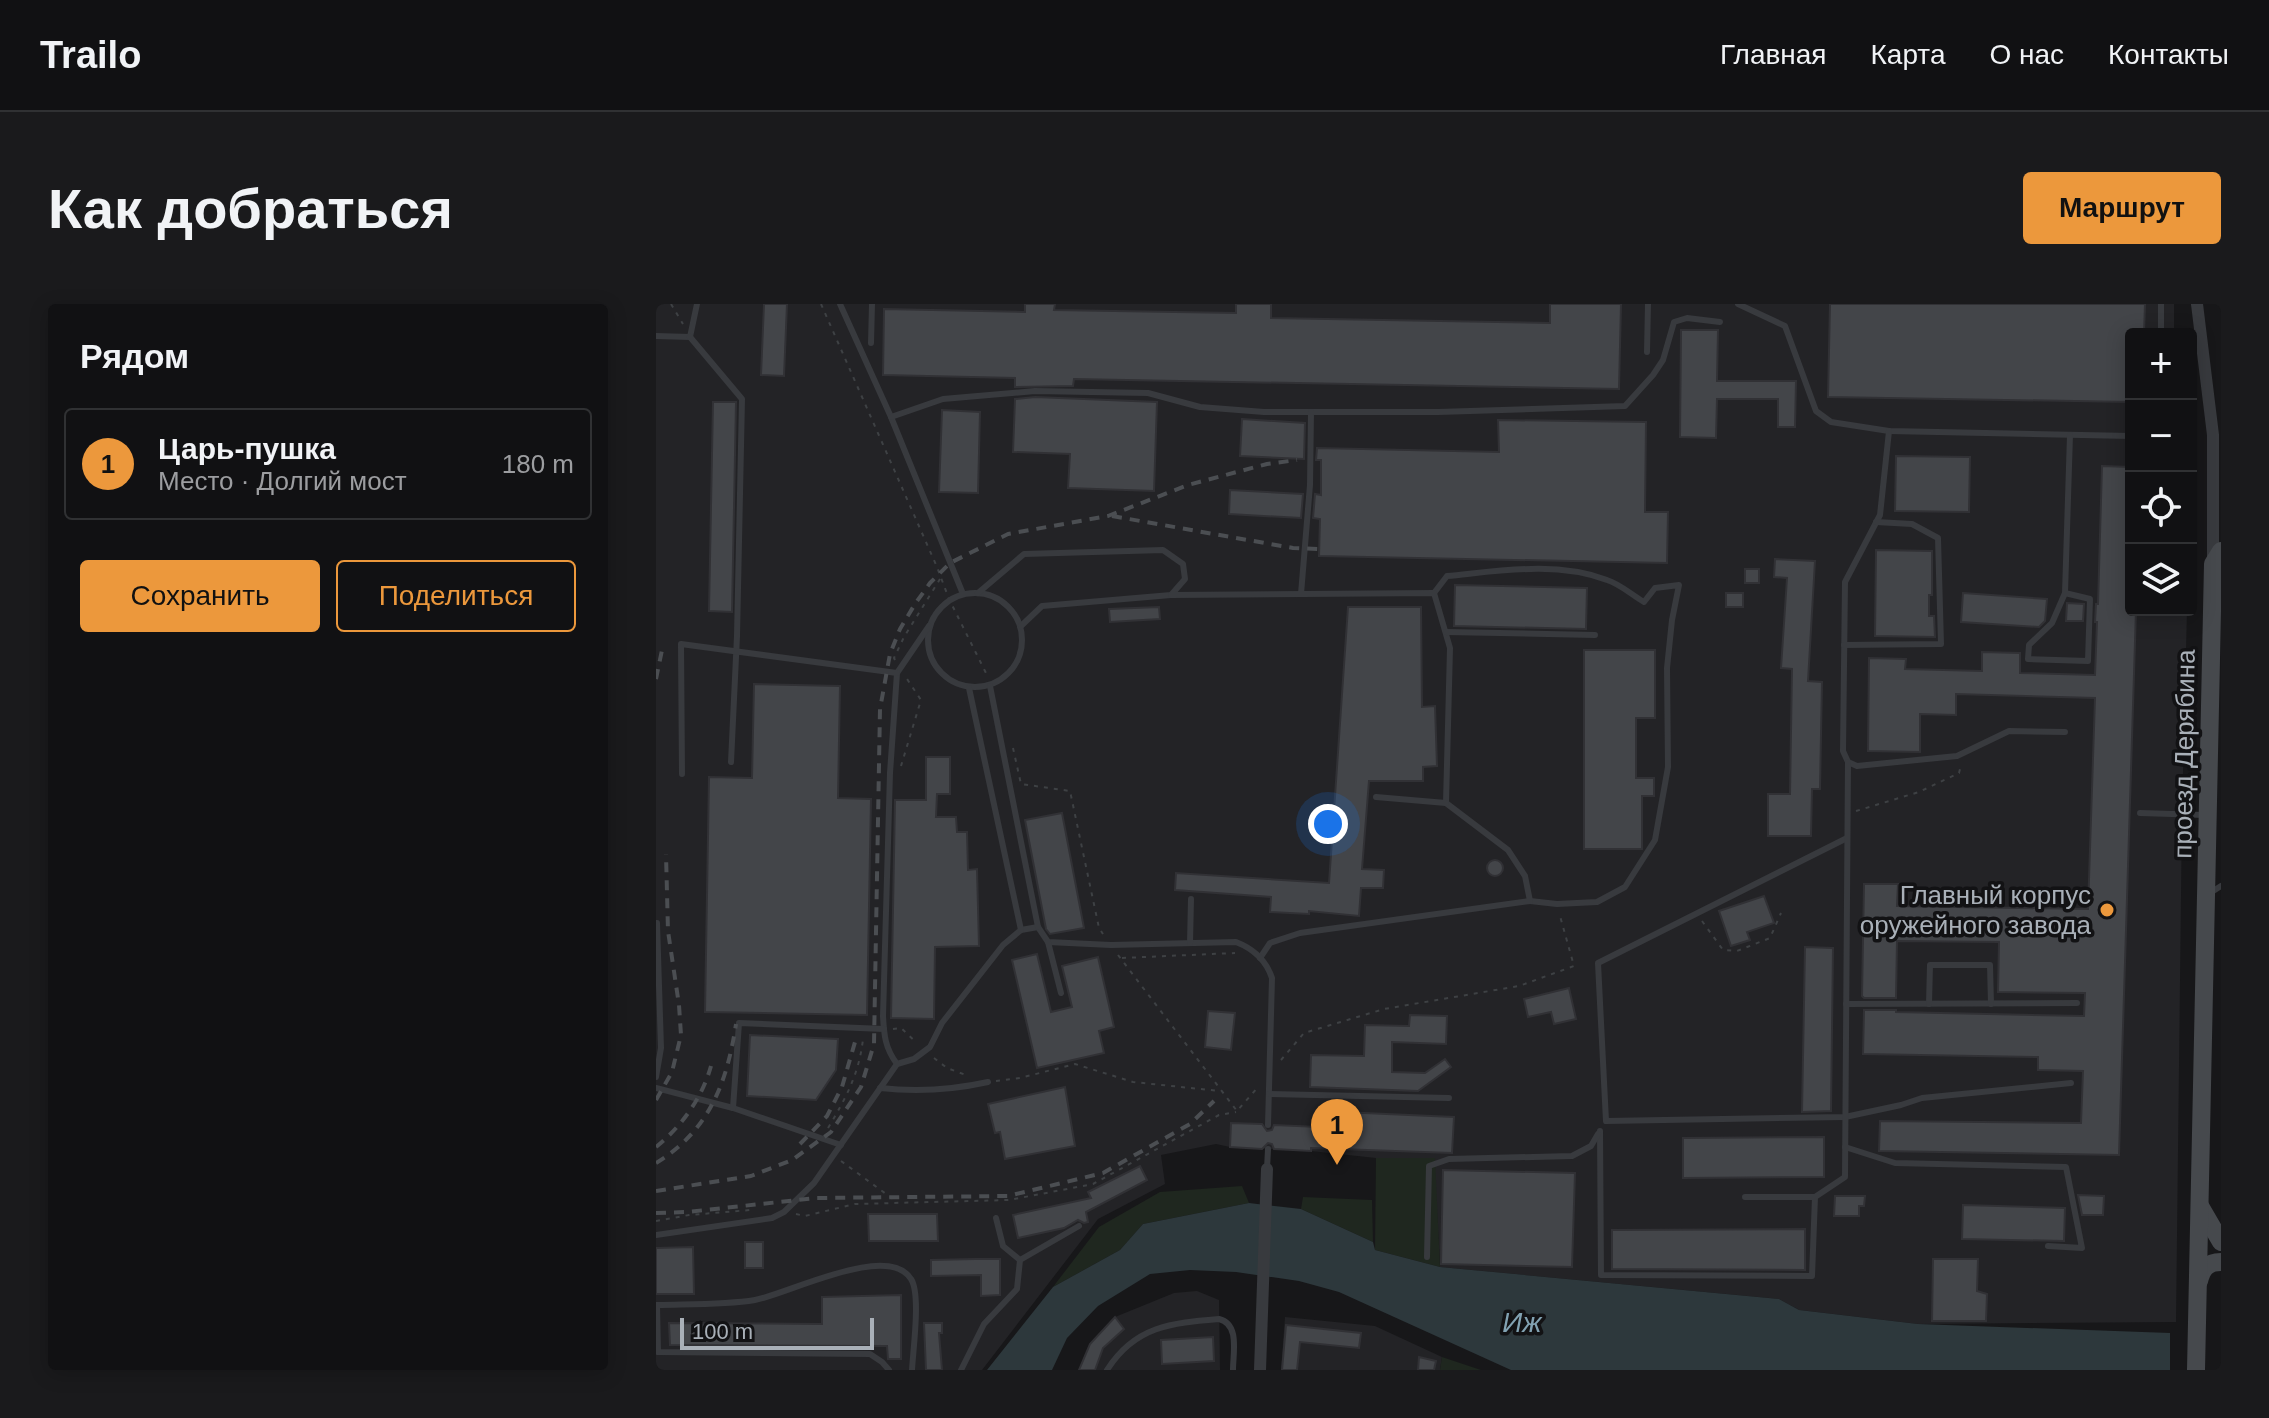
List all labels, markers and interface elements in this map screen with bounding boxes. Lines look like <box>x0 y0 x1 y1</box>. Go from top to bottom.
text: Trailo <box>40 34 141 76</box>
text: Главная <box>1720 39 1827 70</box>
text: Карта <box>1871 39 1945 70</box>
text: О нас <box>1989 39 2064 70</box>
text: Контакты <box>2108 39 2229 70</box>
button: Маршрут <box>2023 172 2221 244</box>
text: Как добраться <box>48 177 453 240</box>
map controls <box>2125 328 2197 616</box>
button: + <box>2125 328 2197 400</box>
text: Рядом <box>80 337 189 375</box>
button: − <box>2125 400 2197 472</box>
text: Царь-пушка <box>158 432 336 465</box>
text: 1 <box>101 449 115 479</box>
text: 180 m <box>502 449 574 479</box>
text: Место · Долгий мост <box>158 466 407 496</box>
button: locate <box>2125 472 2197 544</box>
button: layers <box>2125 544 2197 616</box>
button: Сохранить <box>80 560 320 632</box>
button: Поделиться <box>336 560 576 632</box>
street label: проезд Дерябина <box>2167 649 2201 859</box>
your location <box>1308 804 1348 844</box>
place label: Главный корпус оружейного завода <box>1860 880 2092 940</box>
marker: Главный корпус оружейного завода <box>2098 901 2116 919</box>
pin: 1 <box>1311 1099 1363 1165</box>
water label: Иж <box>1502 1307 1543 1338</box>
scale bar <box>680 1314 874 1350</box>
text: 100 m <box>692 1319 753 1344</box>

